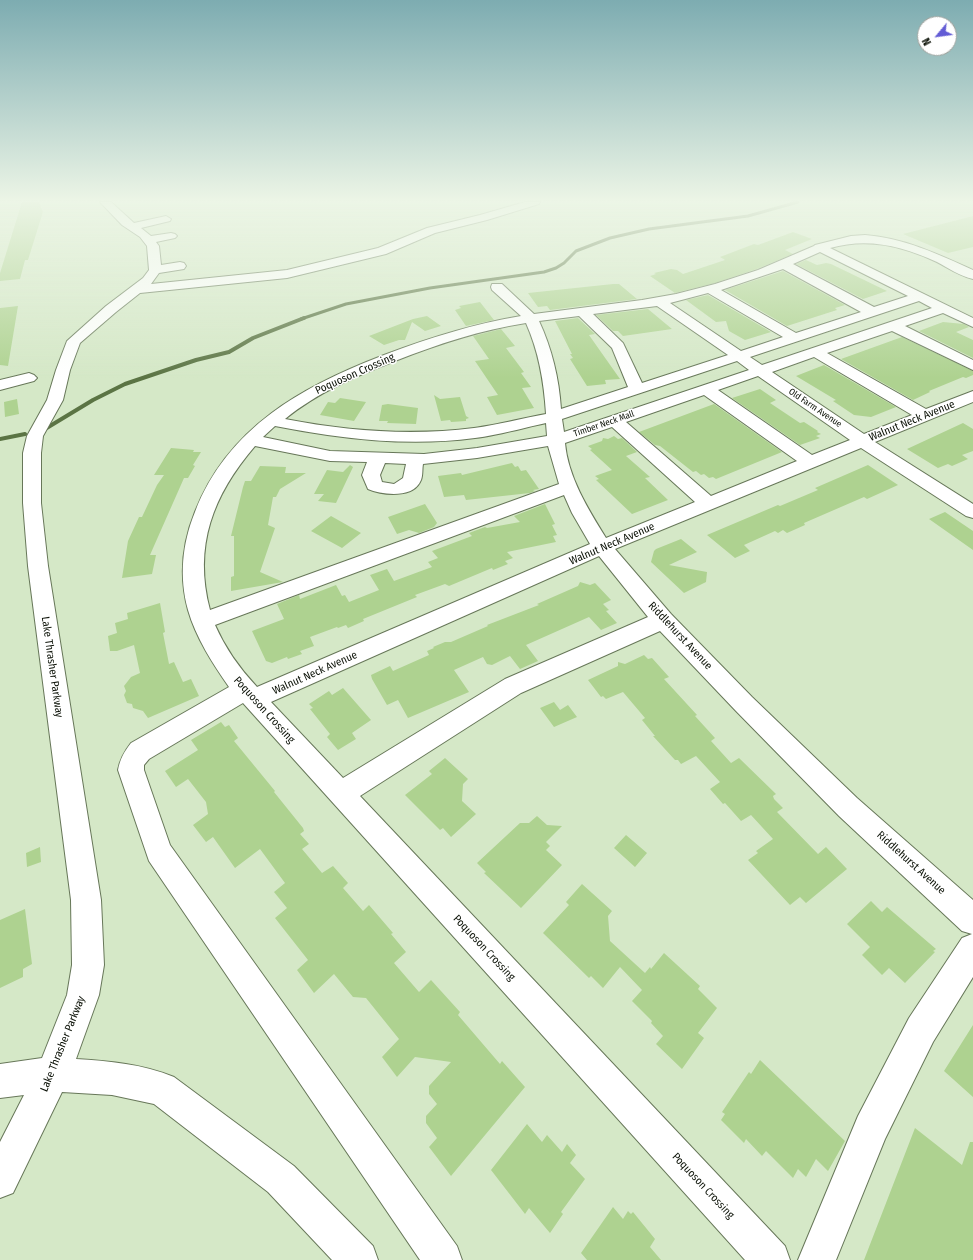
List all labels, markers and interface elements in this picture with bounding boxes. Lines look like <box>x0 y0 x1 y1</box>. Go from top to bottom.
north arrow <box>917 16 957 56</box>
text: N <box>920 36 934 48</box>
street label: Poquoson Crossing <box>313 351 397 397</box>
street label: Old Farm Avenue <box>786 386 844 430</box>
street label: Walnut Neck Avenue <box>867 398 957 444</box>
street label: Timber Neck Mall <box>572 409 636 439</box>
street label: Walnut Neck Avenue <box>567 520 657 568</box>
street label: Riddlehurst Avenue <box>645 599 715 673</box>
street label: Lake Thrasher Parkway <box>38 616 66 718</box>
street label: Walnut Neck Avenue <box>271 648 359 698</box>
street label: Poquoson Crossing <box>231 674 297 746</box>
street label: Riddlehurst Avenue <box>874 829 948 897</box>
street label: Poquoson Crossing <box>450 912 518 984</box>
street label: Lake Thrasher Parkway <box>38 994 88 1094</box>
street label: Poquoson Crossing <box>669 1150 737 1222</box>

